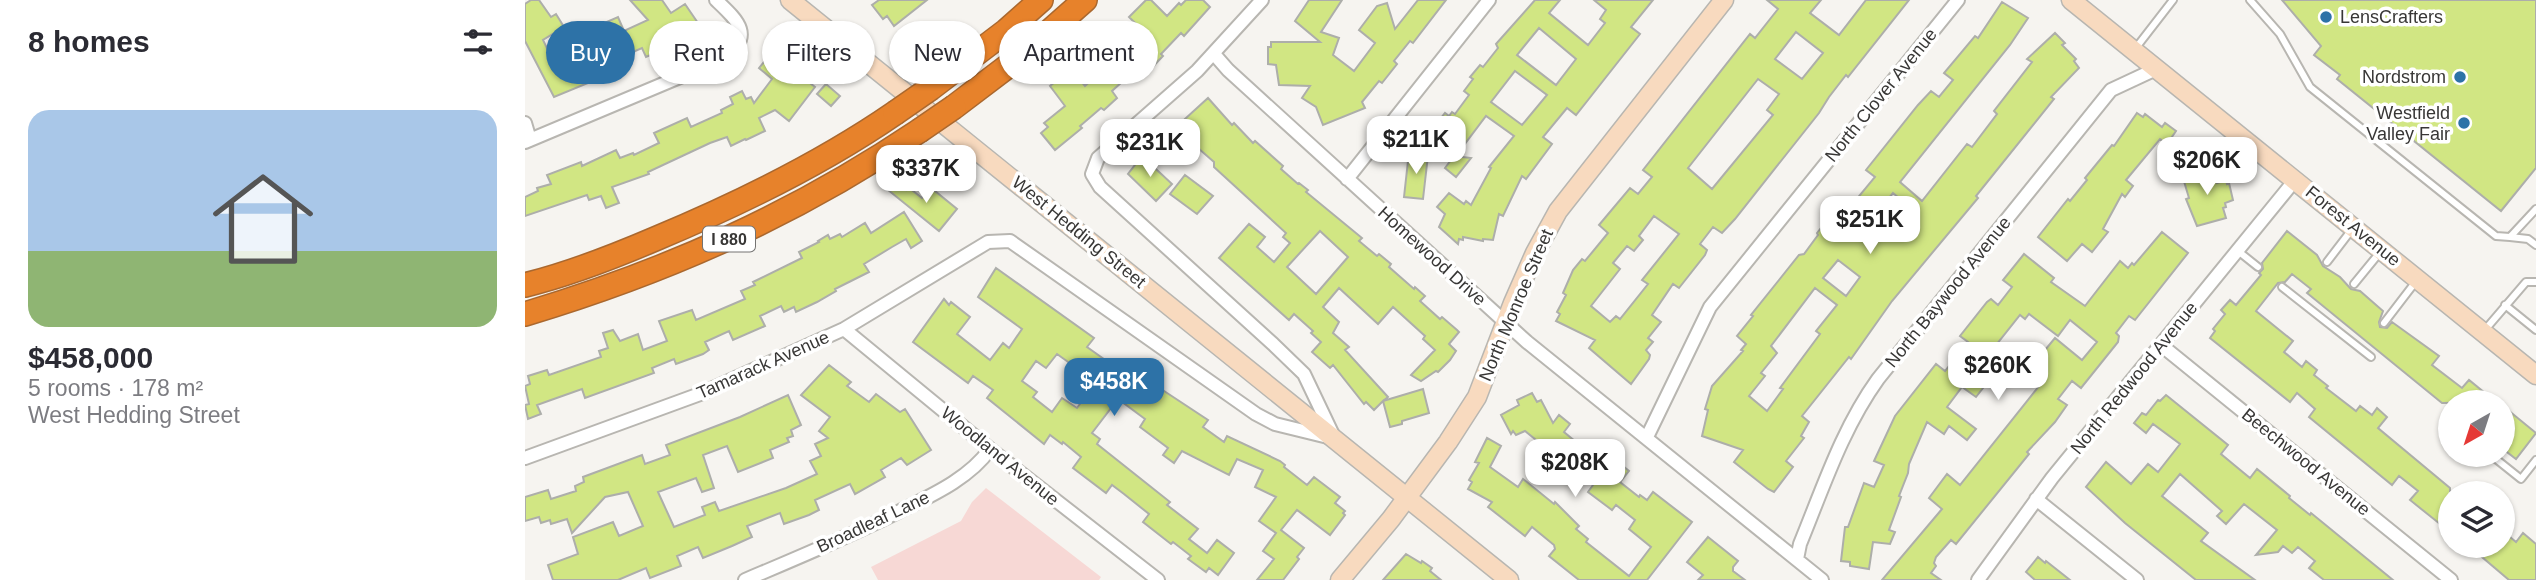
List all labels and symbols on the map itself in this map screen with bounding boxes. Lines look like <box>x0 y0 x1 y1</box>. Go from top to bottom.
place label: LensCrafters <box>2340 7 2443 27</box>
marker: LensCrafters <box>2318 9 2334 25</box>
street label: North Clover Avenue <box>1821 24 1941 166</box>
place label: Nordstrom <box>2362 67 2446 87</box>
marker: Nordstrom <box>2452 69 2468 85</box>
place label: Westfield Valley Fair <box>2366 103 2450 144</box>
marker: Westfield Valley Fair <box>2456 115 2472 131</box>
pin: $211K <box>1367 116 1465 176</box>
pin: $231K <box>1101 120 1199 179</box>
pin: $206K <box>2158 138 2256 197</box>
pin: $337K <box>877 146 975 205</box>
street label: West Hedding Street <box>1008 172 1150 292</box>
street label: Forest Avenue <box>2302 182 2404 270</box>
pin: $251K <box>1821 196 1919 256</box>
street label: Homewood Drive <box>1374 202 1490 310</box>
street label: North Baywood Avenue <box>1881 213 2015 371</box>
street label: North Monroe Street <box>1475 226 1557 384</box>
road number: I 880 <box>703 227 755 252</box>
street label: North Redwood Avenue <box>2067 298 2201 458</box>
street label: Tamarack Avenue <box>694 327 832 403</box>
pin: $260K <box>1949 342 2047 402</box>
pin: $458K <box>1065 358 1163 418</box>
north arrow <box>2438 390 2515 467</box>
street label: Woodland Avenue <box>937 402 1063 510</box>
street label: Beechwood Avenue <box>2238 404 2374 520</box>
pin: $208K <box>1526 440 1624 499</box>
street label: Broadleaf Lane <box>813 487 933 557</box>

